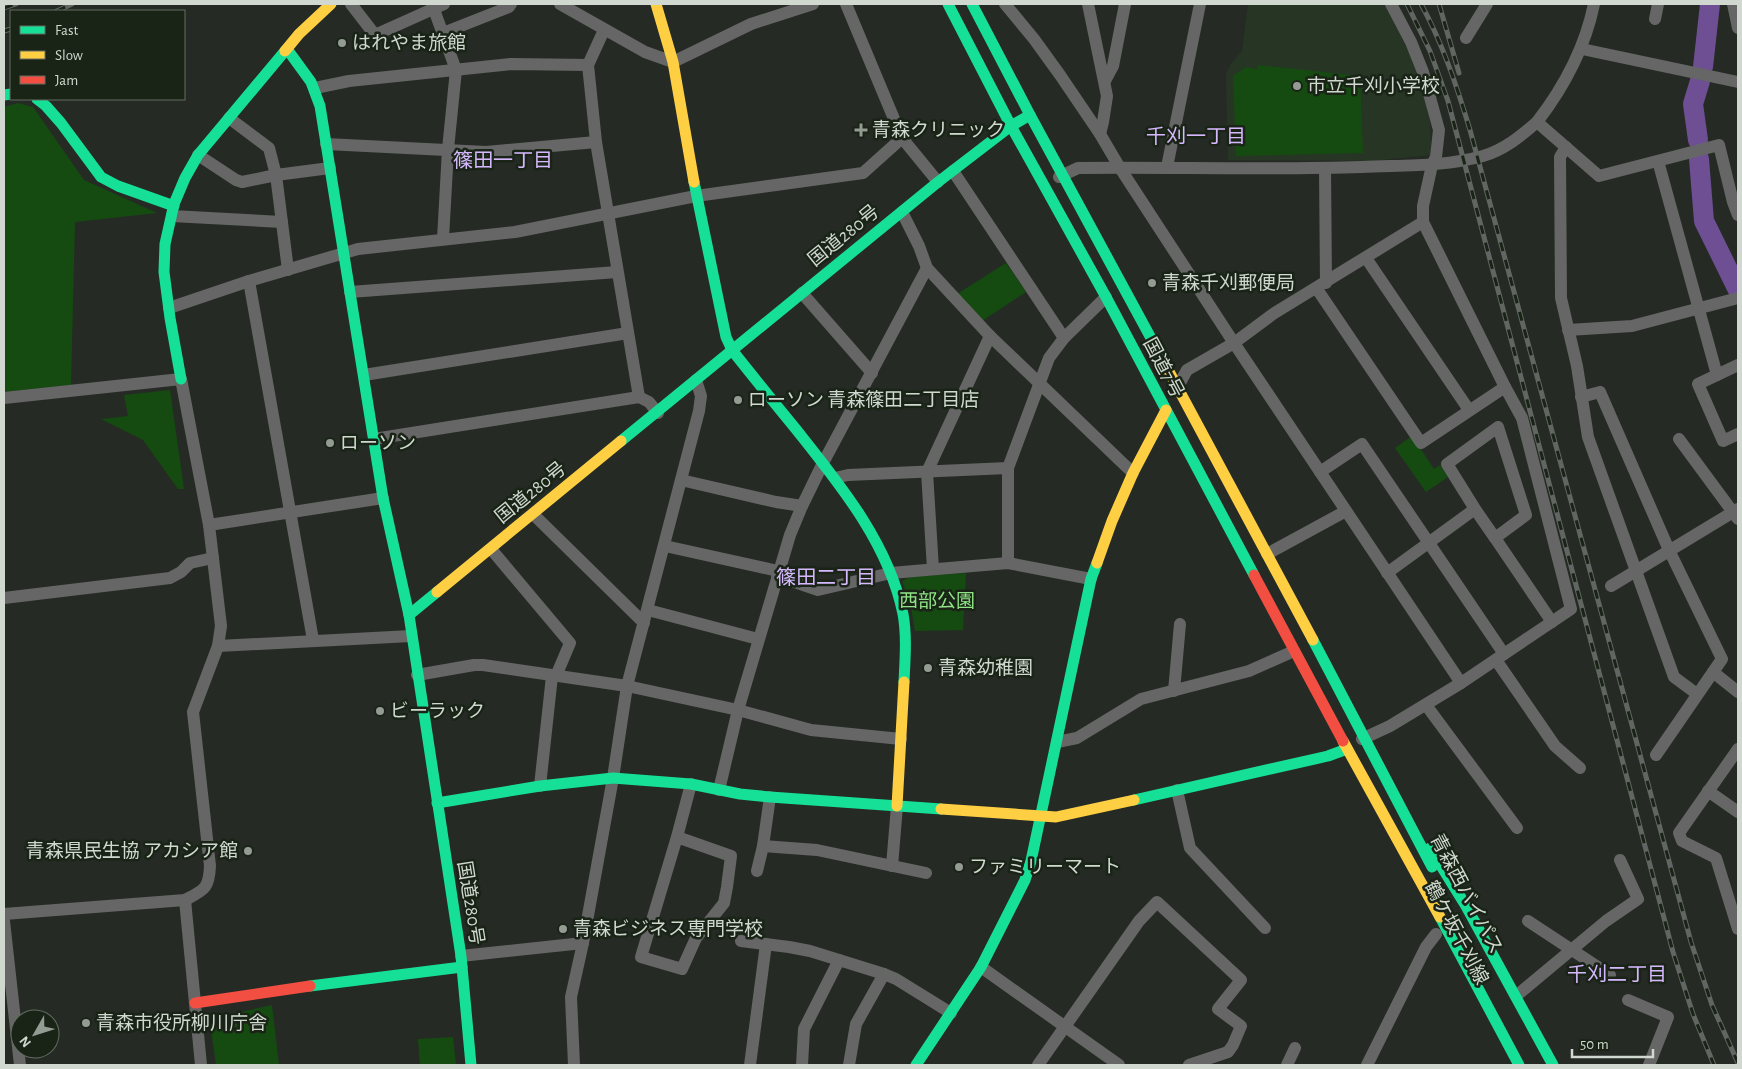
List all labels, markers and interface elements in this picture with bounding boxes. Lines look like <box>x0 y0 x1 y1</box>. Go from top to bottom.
legend <box>10 10 185 100</box>
text: Fast <box>55 23 79 38</box>
place label: はれやま旅館 <box>352 33 466 53</box>
marker: はれやま旅館 <box>336 37 348 49</box>
text: Slow <box>55 48 83 63</box>
text: Jam <box>55 73 78 88</box>
place label: 市立千刈小学校 <box>1307 75 1440 96</box>
marker: 市立千刈小学校 <box>1291 80 1303 92</box>
place label: 青森クリニック <box>872 119 1005 140</box>
marker: 青森クリニック <box>854 123 868 137</box>
district label: 千刈一丁目 <box>1146 126 1246 147</box>
district label: 篠田一丁目 <box>453 150 553 171</box>
street label: 国道280号 <box>804 201 883 270</box>
place label: 青森千刈郵便局 <box>1162 272 1295 293</box>
marker: 青森千刈郵便局 <box>1146 277 1158 289</box>
street label: 国道7号 <box>1139 334 1188 401</box>
place label: ローソン 青森篠田二丁目店 <box>748 389 979 410</box>
marker: ローソン 青森篠田二丁目店 <box>732 394 744 406</box>
place label: ローソン <box>340 434 416 453</box>
marker: ローソン <box>324 437 336 449</box>
street label: 国道280号 <box>491 458 570 527</box>
district label: 篠田二丁目 <box>776 567 876 588</box>
park label: 西部公園 <box>899 591 975 611</box>
place label: 青森幼稚園 <box>938 657 1033 678</box>
marker: 青森幼稚園 <box>922 662 934 674</box>
place label: ビーラック <box>390 701 485 721</box>
marker: ビーラック <box>374 705 386 717</box>
street label: 青森西バイパス <box>1426 830 1507 957</box>
place label: 青森県民生協 アカシア館 <box>26 840 238 861</box>
marker: 青森県民生協 アカシア館 <box>242 845 254 857</box>
place label: ファミリーマート <box>969 858 1121 877</box>
street label: 国道280号 <box>454 860 487 946</box>
marker: ファミリーマート <box>953 861 965 873</box>
street label: 鶴ケ坂千刈線 <box>1421 877 1493 988</box>
place label: 青森ビジネス専門学校 <box>573 918 763 939</box>
marker: 青森ビジネス専門学校 <box>557 923 569 935</box>
district label: 千刈二丁目 <box>1567 964 1667 985</box>
north arrow <box>10 1009 60 1059</box>
place label: 青森市役所柳川庁舎 <box>96 1012 267 1033</box>
marker: 青森市役所柳川庁舎 <box>80 1017 92 1029</box>
scale bar <box>1572 1026 1653 1058</box>
text: N <box>17 1033 34 1050</box>
text: 50 m <box>1580 1037 1609 1052</box>

